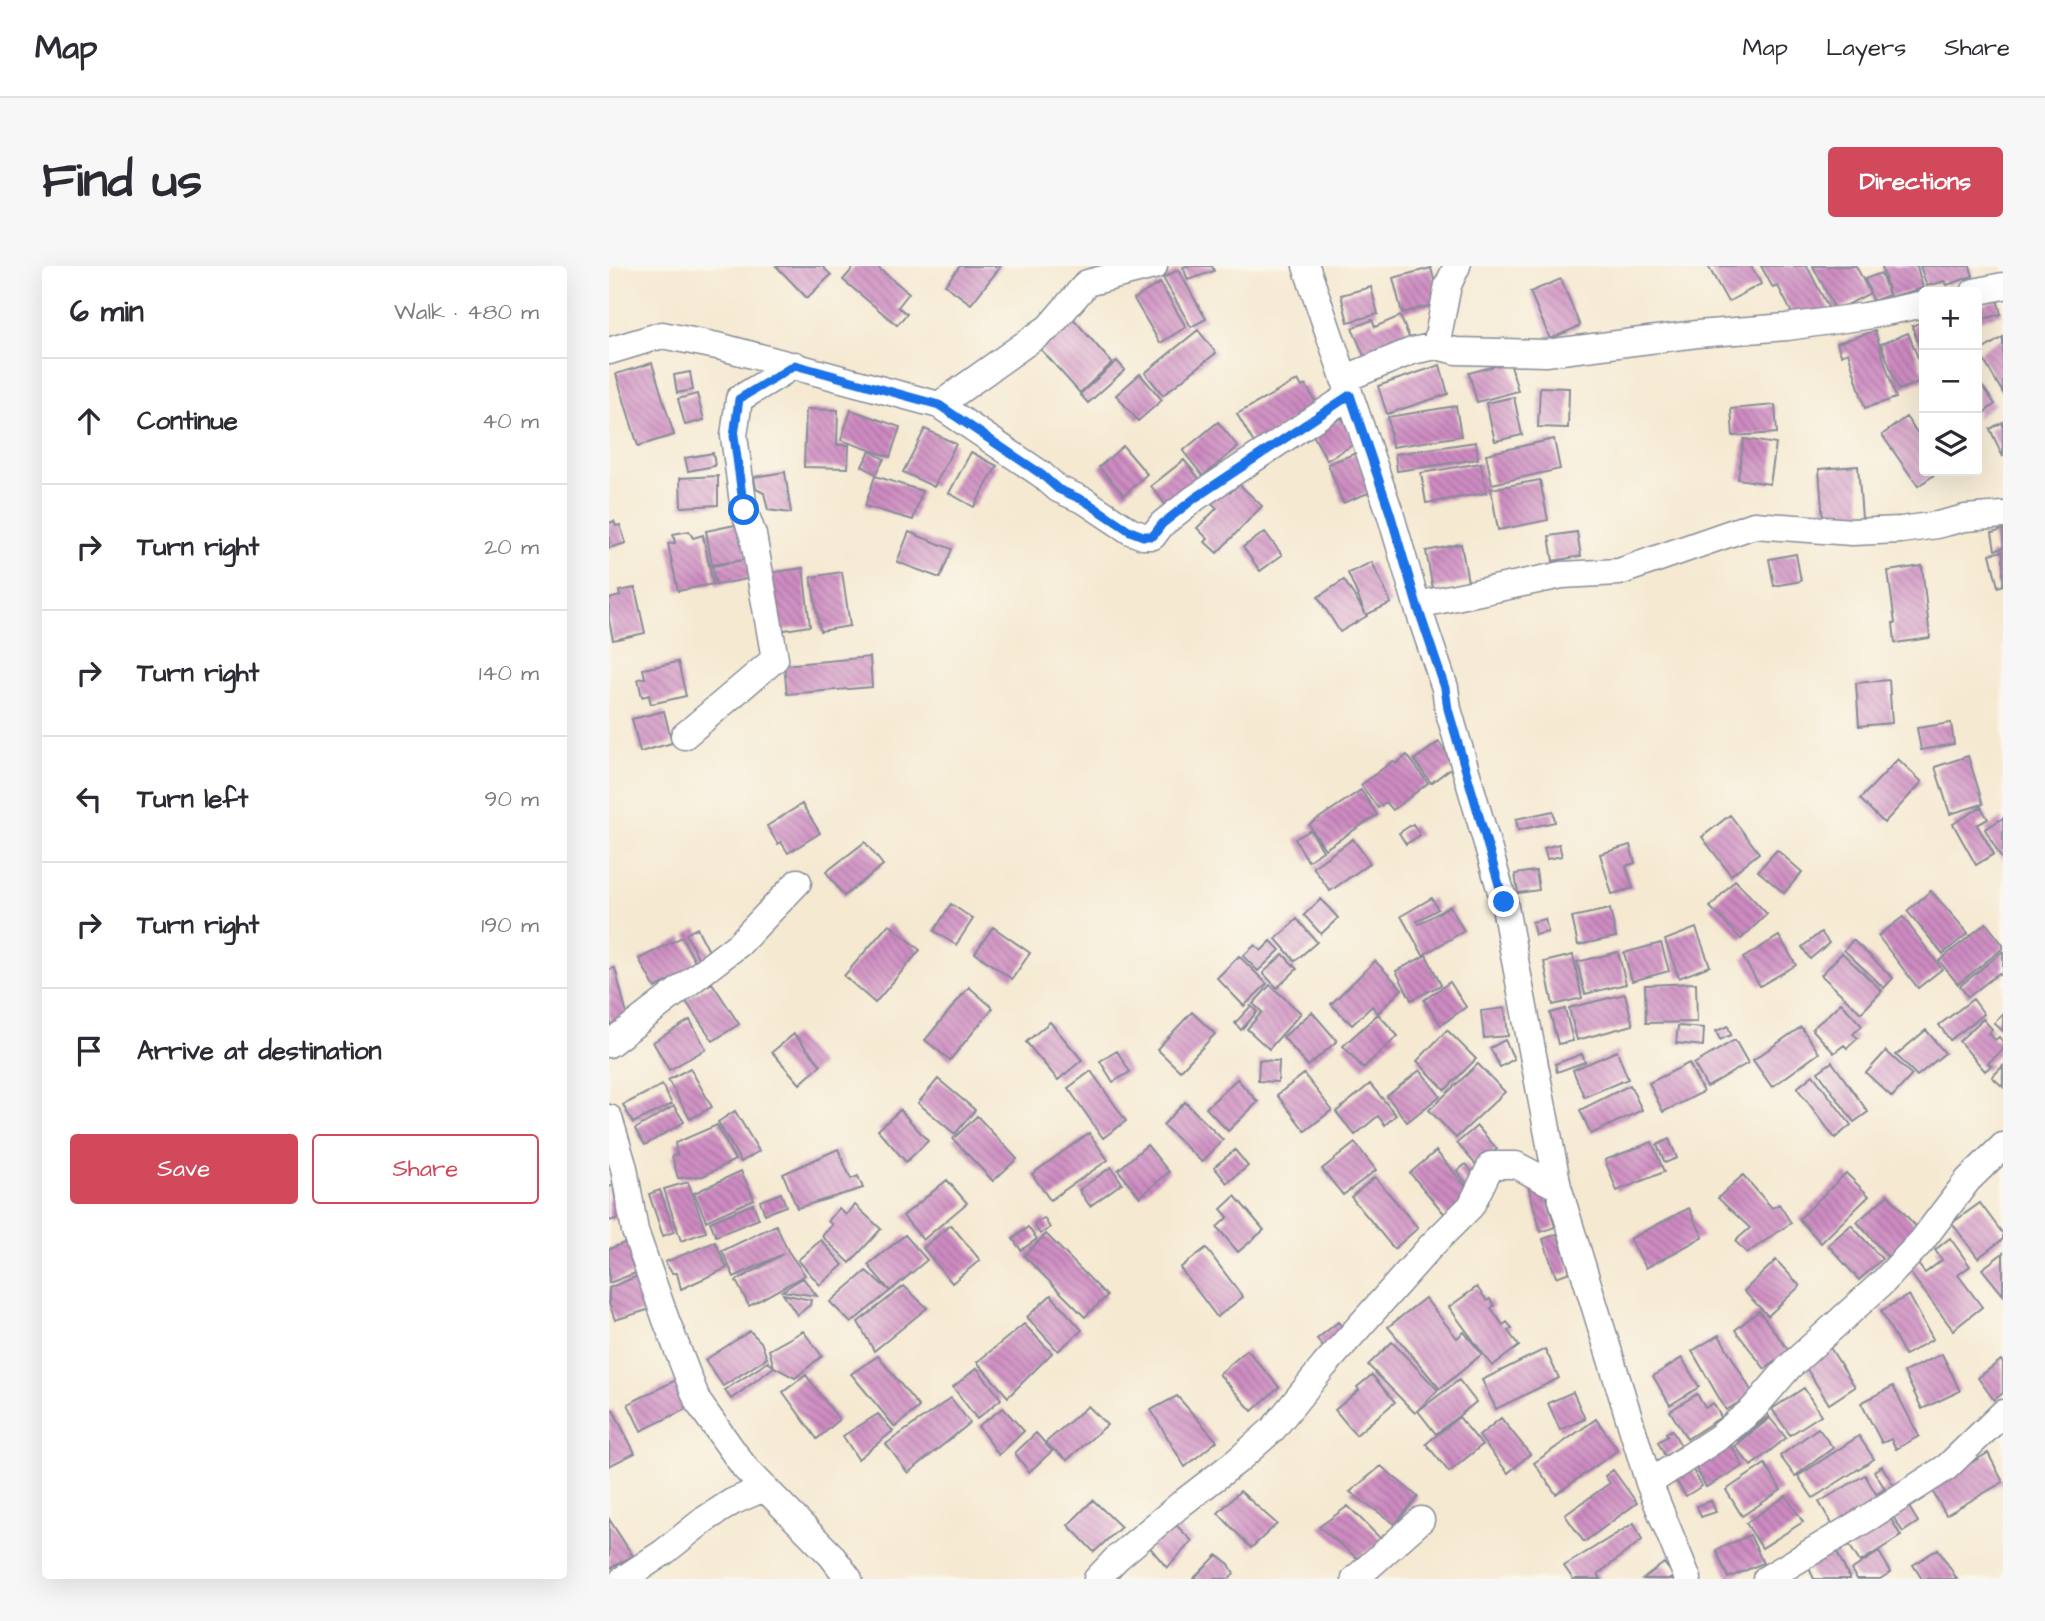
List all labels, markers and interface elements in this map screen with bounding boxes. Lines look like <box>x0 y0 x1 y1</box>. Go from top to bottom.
text: Map <box>35 25 97 71</box>
text: Map <box>1743 31 1788 65</box>
text: Layers <box>1826 31 1906 65</box>
text: Share <box>1944 31 2010 65</box>
button: Directions <box>1828 147 2003 217</box>
text: Find us <box>42 148 202 216</box>
map controls <box>1919 287 1982 476</box>
button: + <box>1919 287 1982 350</box>
text: 6 min <box>70 291 144 333</box>
text: Walk · 480 m <box>394 296 539 328</box>
button: − <box>1919 350 1982 413</box>
icon: ahead <box>70 402 108 440</box>
text: Continue <box>137 403 238 439</box>
text: 40 m <box>482 405 539 437</box>
button: layers <box>1919 413 1982 476</box>
route start <box>728 494 759 525</box>
icon: right <box>70 528 108 566</box>
text: Turn right <box>137 529 259 565</box>
text: 20 m <box>484 531 539 563</box>
icon: right <box>70 654 108 692</box>
text: Turn right <box>137 655 259 691</box>
text: 140 m <box>479 657 539 689</box>
icon: left <box>70 780 108 818</box>
text: Turn left <box>137 781 248 817</box>
text: 90 m <box>484 783 539 815</box>
route end <box>1488 886 1519 917</box>
icon: right <box>70 906 108 944</box>
text: Turn right <box>137 907 259 943</box>
text: 190 m <box>481 909 539 941</box>
icon: arrive <box>70 1032 108 1070</box>
text: Arrive at destination <box>137 1033 382 1069</box>
button: Save <box>70 1134 298 1204</box>
button: Share <box>312 1134 539 1204</box>

